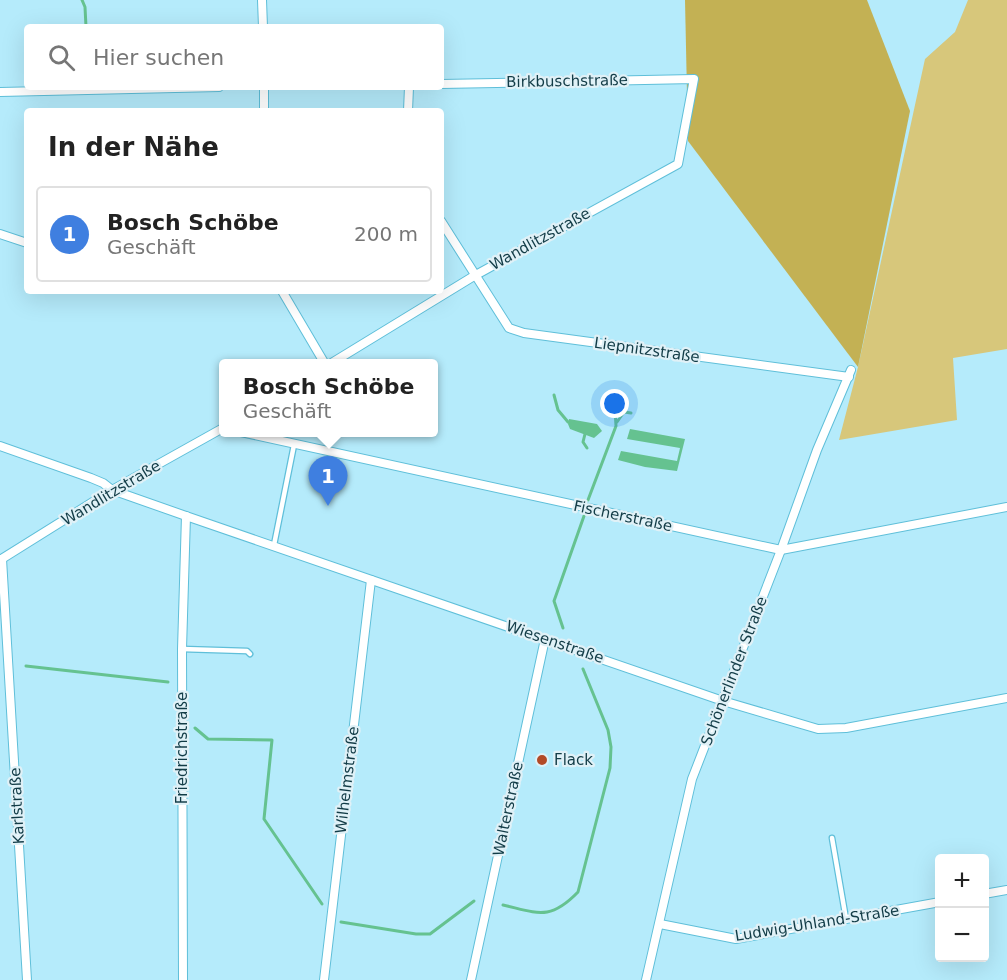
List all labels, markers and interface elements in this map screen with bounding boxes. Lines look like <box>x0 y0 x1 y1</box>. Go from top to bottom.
search box <box>24 24 444 90</box>
icon: search <box>45 41 78 74</box>
text: Hier suchen <box>93 45 224 70</box>
street label: Birkbuschstraße <box>506 71 628 91</box>
text: In der Nähe <box>48 132 219 162</box>
street label: Wandlitzstraße <box>487 204 593 274</box>
text: Bosch Schöbe <box>107 210 279 235</box>
text: 1 <box>63 222 76 246</box>
text: 200 m <box>354 222 418 246</box>
text: Geschäft <box>107 235 196 259</box>
street label: Liepnitzstraße <box>593 334 701 366</box>
popup <box>219 359 438 437</box>
text: Bosch Schöbe <box>243 374 414 399</box>
your location <box>600 389 629 418</box>
text: Geschäft <box>243 399 331 423</box>
street label: Wandlitzstraße <box>58 456 164 530</box>
pin: 1 <box>308 456 348 506</box>
street label: Fischerstraße <box>572 497 674 535</box>
street label: Schönerlinder Straße <box>697 594 771 748</box>
street label: Wiesenstraße <box>504 617 606 667</box>
street label: Friedrichstraße <box>173 692 191 804</box>
street label: Wilhelmstraße <box>331 725 363 835</box>
place label: Flack <box>554 751 593 769</box>
marker: Flack <box>535 753 549 767</box>
street label: Walterstraße <box>489 760 527 858</box>
street label: Karlstraße <box>6 767 28 845</box>
map controls <box>935 854 989 962</box>
button: + <box>935 854 989 908</box>
street label: Ludwig-Uhland-Straße <box>734 901 900 945</box>
button: − <box>935 908 989 962</box>

